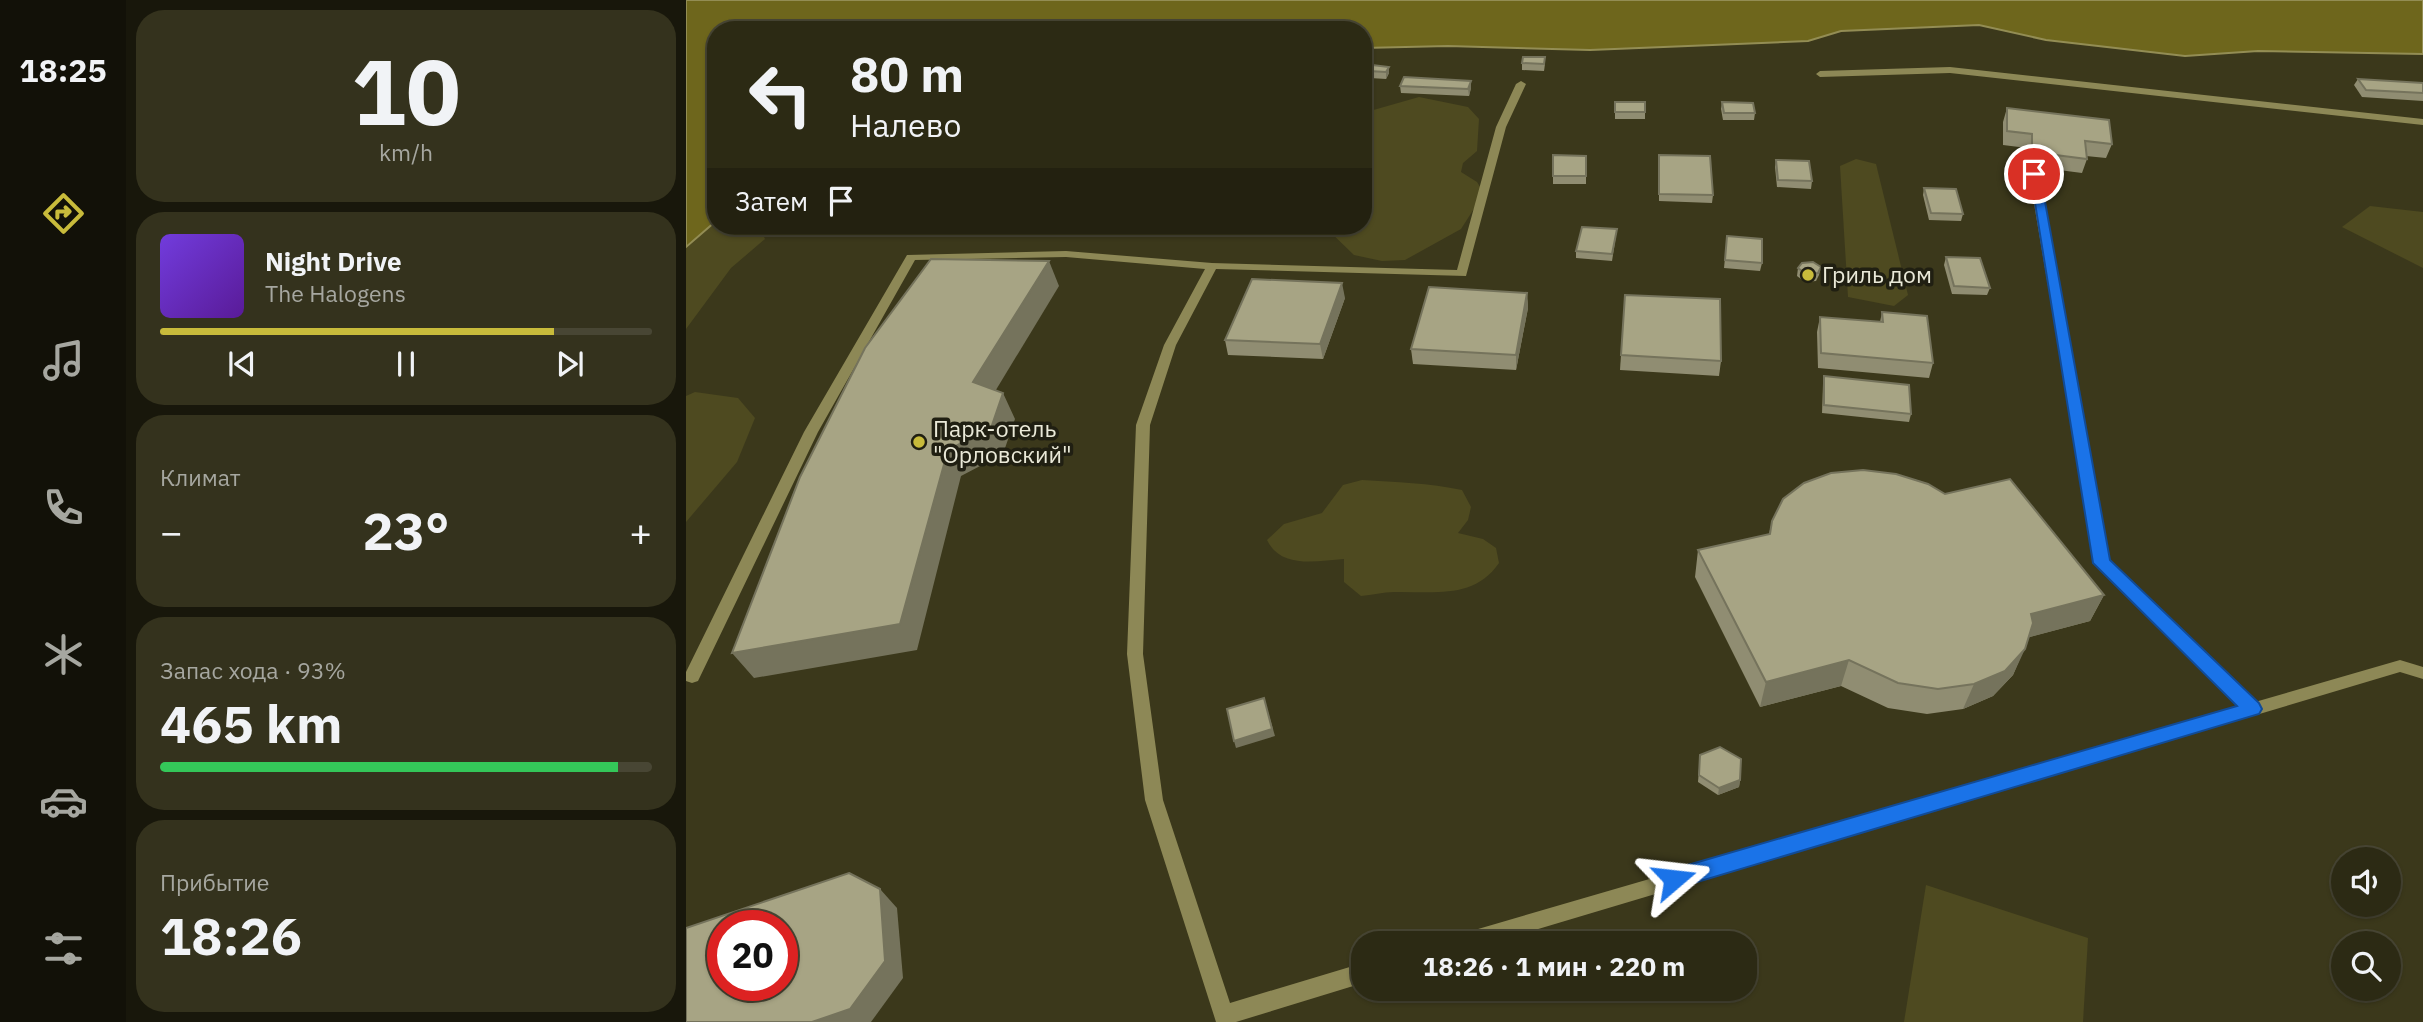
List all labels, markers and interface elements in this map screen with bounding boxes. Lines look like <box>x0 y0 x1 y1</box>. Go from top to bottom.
text: 10 <box>351 32 461 150</box>
text: 80 m <box>850 42 964 105</box>
text: 18:25 <box>19 49 107 91</box>
icon: left <box>735 49 826 140</box>
text: Налево <box>850 104 961 146</box>
text: km/h <box>379 137 433 167</box>
pin <box>2004 144 2064 204</box>
icon: arrive <box>2015 155 2053 193</box>
icon: arrive <box>822 182 860 220</box>
text: Затем <box>735 184 808 218</box>
icon: directions <box>39 189 88 238</box>
text: Night Drive <box>265 244 402 278</box>
place label: Гриль дом <box>1822 259 1932 289</box>
marker: Гриль дом <box>1800 267 1816 283</box>
text: The Halogens <box>265 278 406 308</box>
icon: music <box>39 336 88 385</box>
icon: previous <box>223 345 261 383</box>
icon: pause <box>387 345 425 383</box>
icon: next <box>551 345 589 383</box>
place label: Парк-отель "Орловский" <box>933 413 1072 469</box>
marker: Парк-отель "Орловский" <box>911 434 927 450</box>
text: Климат <box>160 462 241 492</box>
icon: phone <box>39 483 88 532</box>
text: 23° <box>363 497 449 564</box>
text: − <box>160 507 183 556</box>
text: + <box>629 507 652 556</box>
icon: climate <box>39 630 88 679</box>
text: Запас хода · 93% <box>160 655 346 685</box>
text: 465 km <box>160 690 342 757</box>
icon: car <box>39 777 88 826</box>
position arrow <box>1637 842 1711 916</box>
map controls <box>2331 847 2401 1001</box>
button: sound <box>2331 847 2401 917</box>
text: Прибытие <box>160 867 269 897</box>
text: 18:26 <box>160 902 302 969</box>
speed limit sign: 20 <box>707 910 798 1001</box>
icon: filters <box>39 924 88 973</box>
button: search <box>2331 931 2401 1001</box>
text: 18:26 · 1 мин · 220 m <box>1423 949 1685 983</box>

